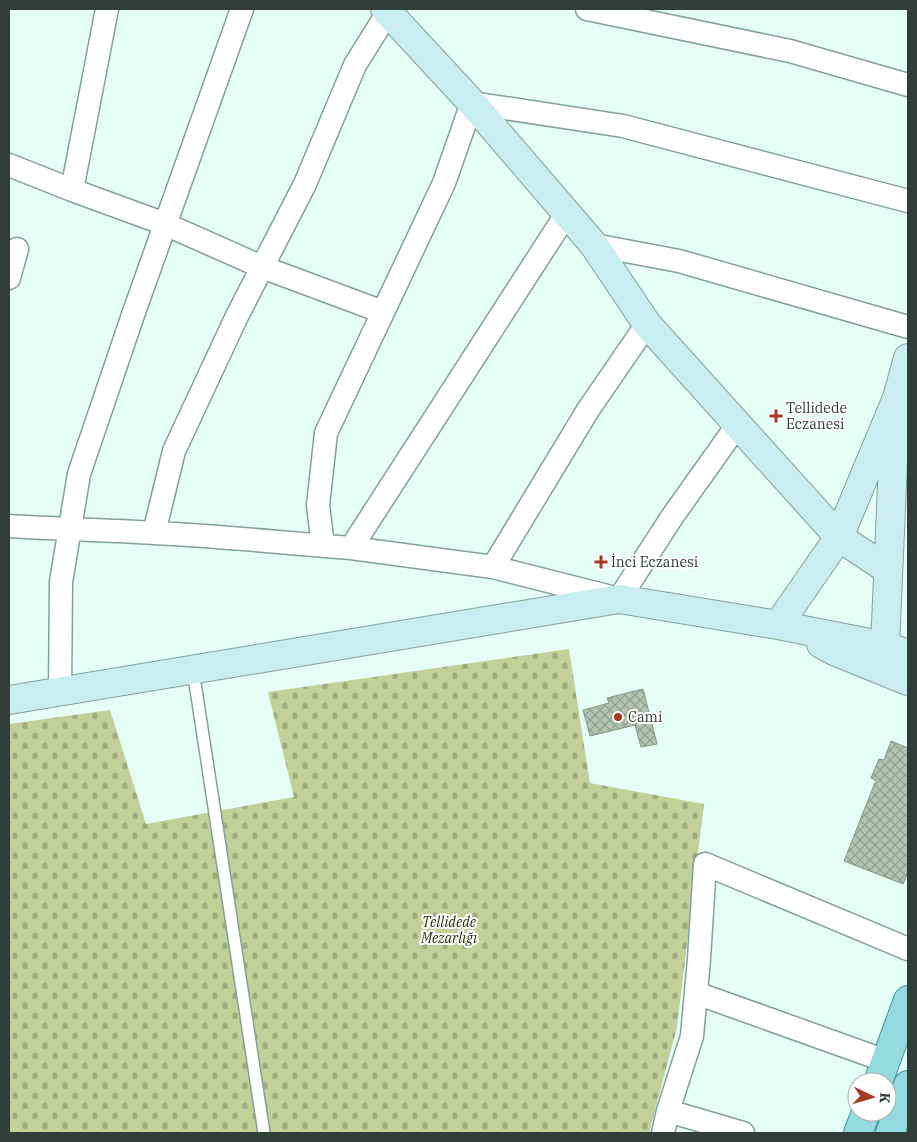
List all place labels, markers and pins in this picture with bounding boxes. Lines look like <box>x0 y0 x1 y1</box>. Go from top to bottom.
place label: Tellidede Eczanesi <box>786 399 847 433</box>
marker: Tellidede Eczanesi <box>770 410 782 422</box>
place label: İnci Eczanesi <box>611 553 698 571</box>
marker: İnci Eczanesi <box>595 556 607 568</box>
place label: Cami <box>628 708 662 726</box>
marker: Cami <box>612 711 624 723</box>

